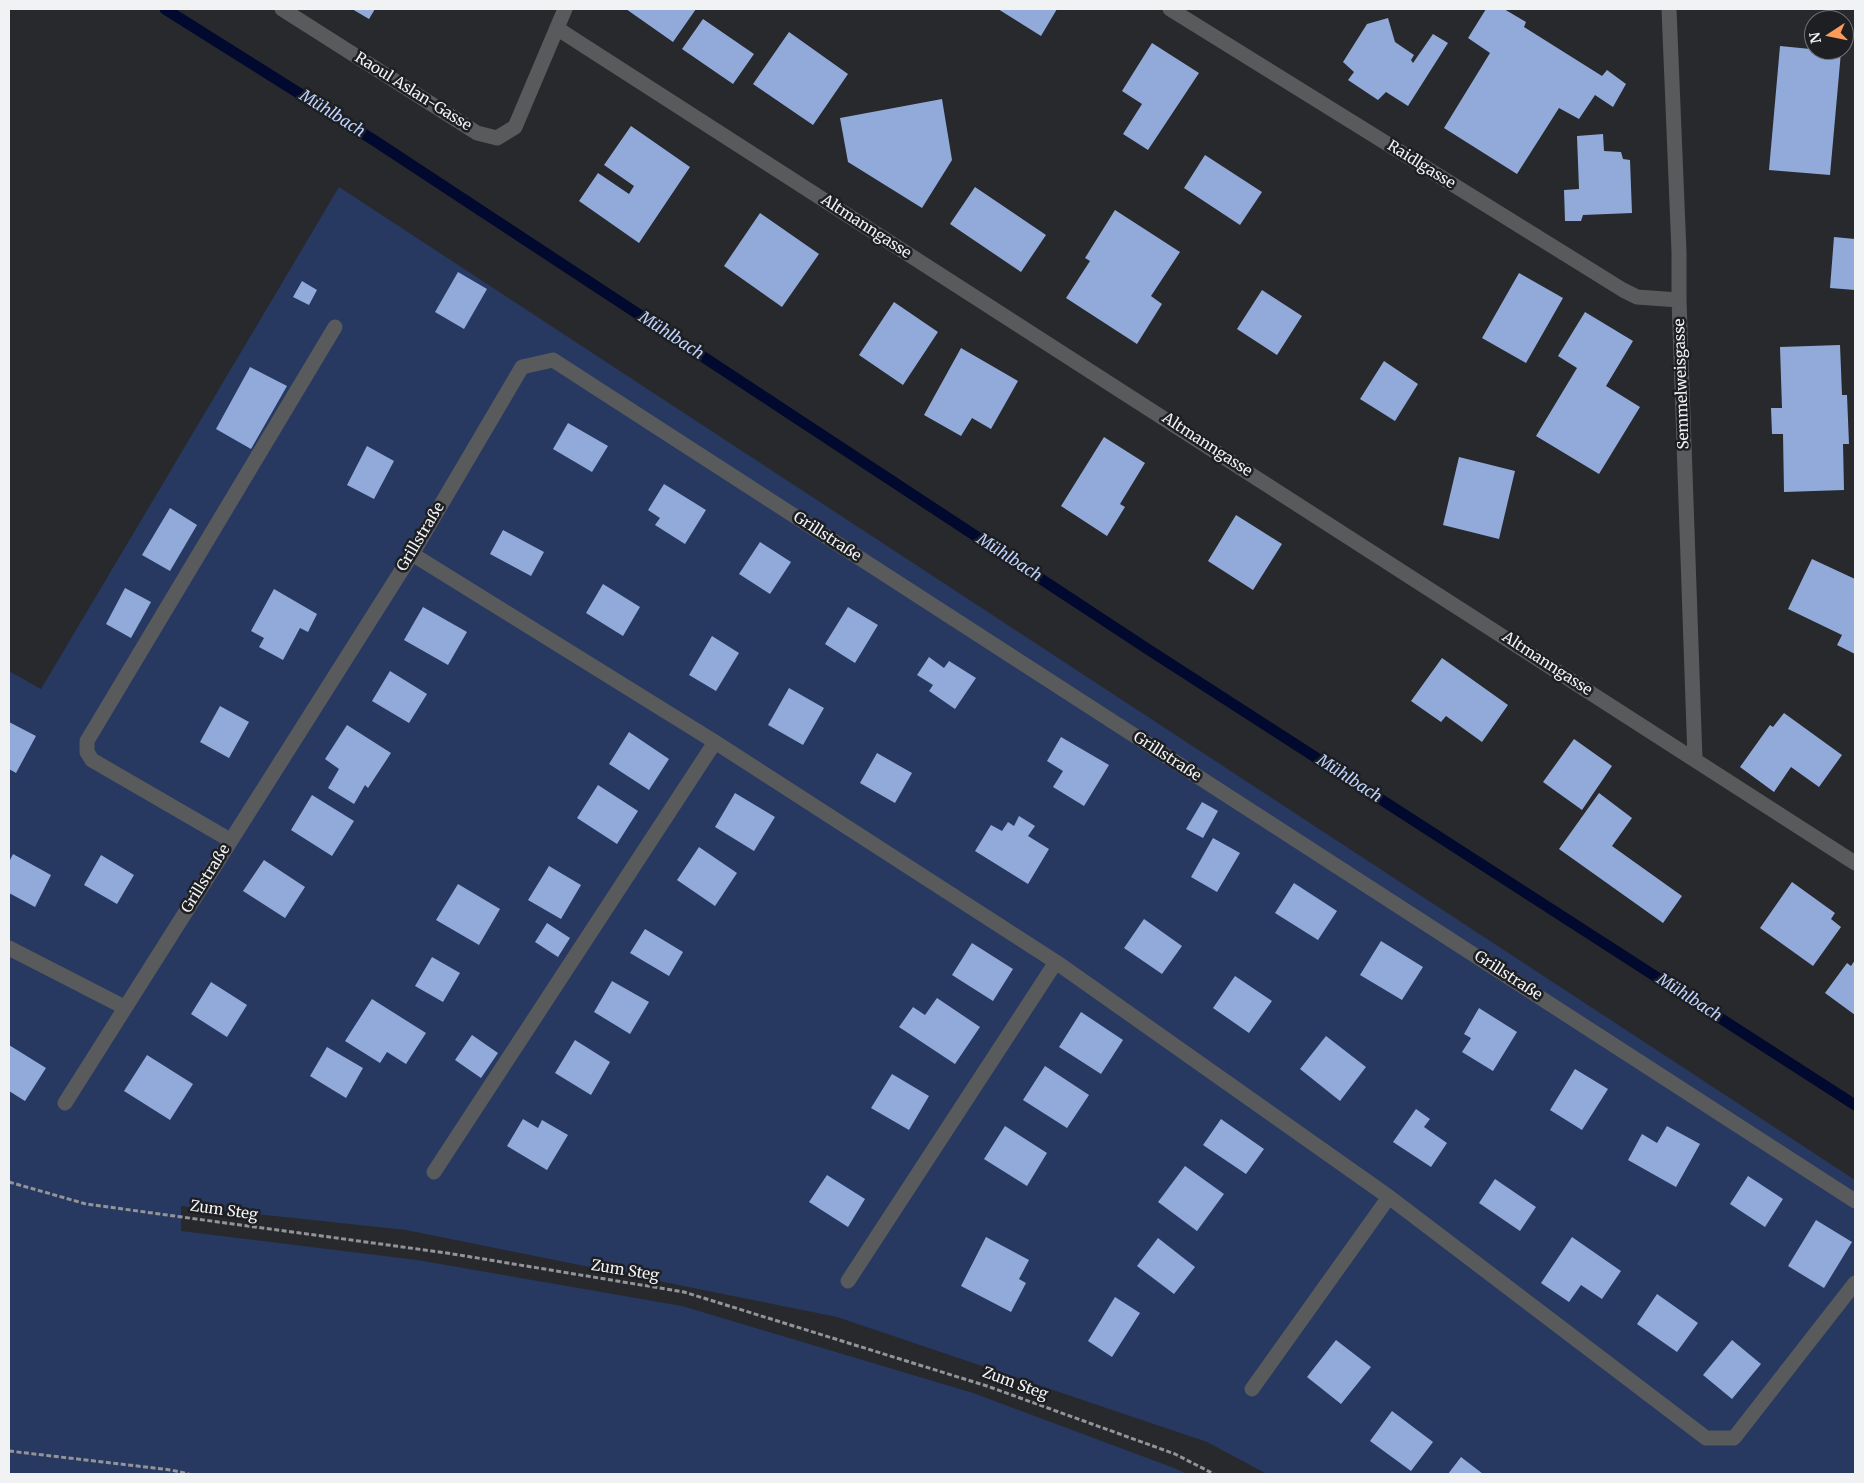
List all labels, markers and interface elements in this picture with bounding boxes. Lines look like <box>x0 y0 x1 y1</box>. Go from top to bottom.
north arrow <box>1804 10 1854 60</box>
text: N <box>1805 31 1825 45</box>
street label: Raoul Aslan-Gasse <box>351 49 475 135</box>
water label: Mühlbach <box>296 86 368 142</box>
street label: Raidlgasse <box>1384 137 1458 193</box>
street label: Altmanngasse <box>818 191 914 263</box>
water label: Mühlbach <box>635 308 707 364</box>
street label: Semmelweisgasse <box>1671 318 1693 450</box>
street label: Altmanngasse <box>1159 409 1255 481</box>
street label: Grillstraße <box>393 499 449 575</box>
street label: Grillstraße <box>790 508 864 566</box>
water label: Mühlbach <box>973 530 1045 586</box>
street label: Altmanngasse <box>1499 628 1595 700</box>
street label: Grillstraße <box>1130 728 1204 786</box>
water label: Mühlbach <box>1313 751 1385 807</box>
street label: Grillstraße <box>178 841 234 917</box>
street label: Grillstraße <box>1471 947 1545 1005</box>
water label: Mühlbach <box>1653 970 1725 1026</box>
street label: Zum Steg <box>189 1197 259 1225</box>
street label: Zum Steg <box>590 1257 660 1285</box>
street label: Zum Steg <box>980 1364 1050 1404</box>

